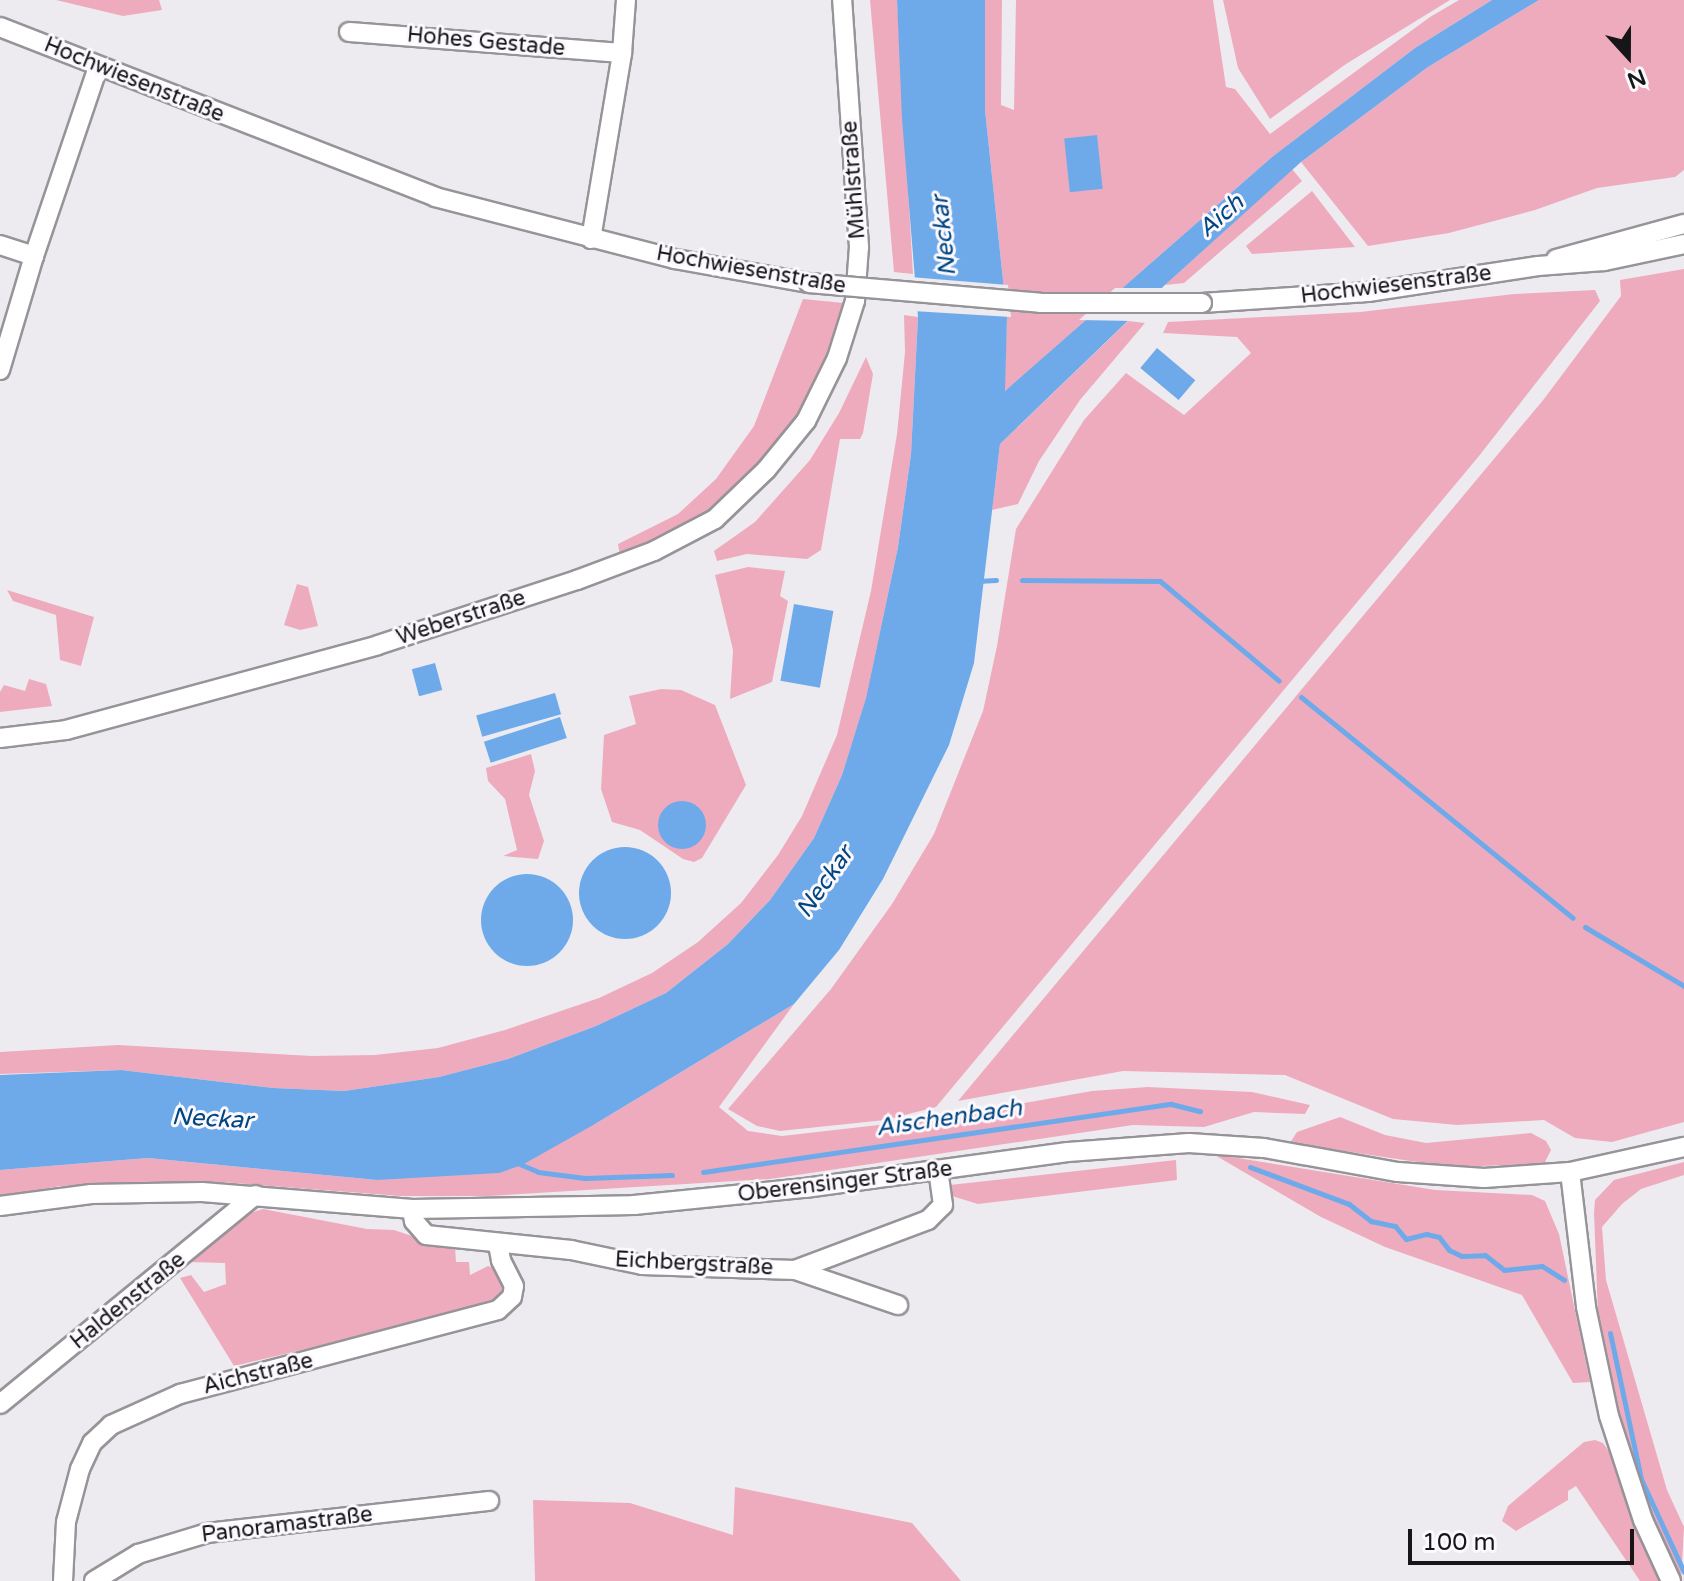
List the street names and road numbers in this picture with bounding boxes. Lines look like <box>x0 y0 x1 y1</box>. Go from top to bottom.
street label: Hohes Gestade <box>406 22 566 62</box>
street label: Hochwiesenstraße <box>40 32 228 128</box>
street label: Mühlstraße <box>837 120 871 240</box>
street label: Hochwiesenstraße <box>654 240 848 300</box>
street label: Hochwiesenstraße <box>1299 260 1493 310</box>
street label: Weberstraße <box>393 585 529 651</box>
street label: Oberensinger Straße <box>736 1156 954 1208</box>
street label: Haldenstraße <box>65 1247 191 1355</box>
street label: Eichbergstraße <box>614 1247 774 1281</box>
street label: Aichstraße <box>200 1348 316 1400</box>
street label: Panoramastraße <box>200 1501 374 1549</box>

